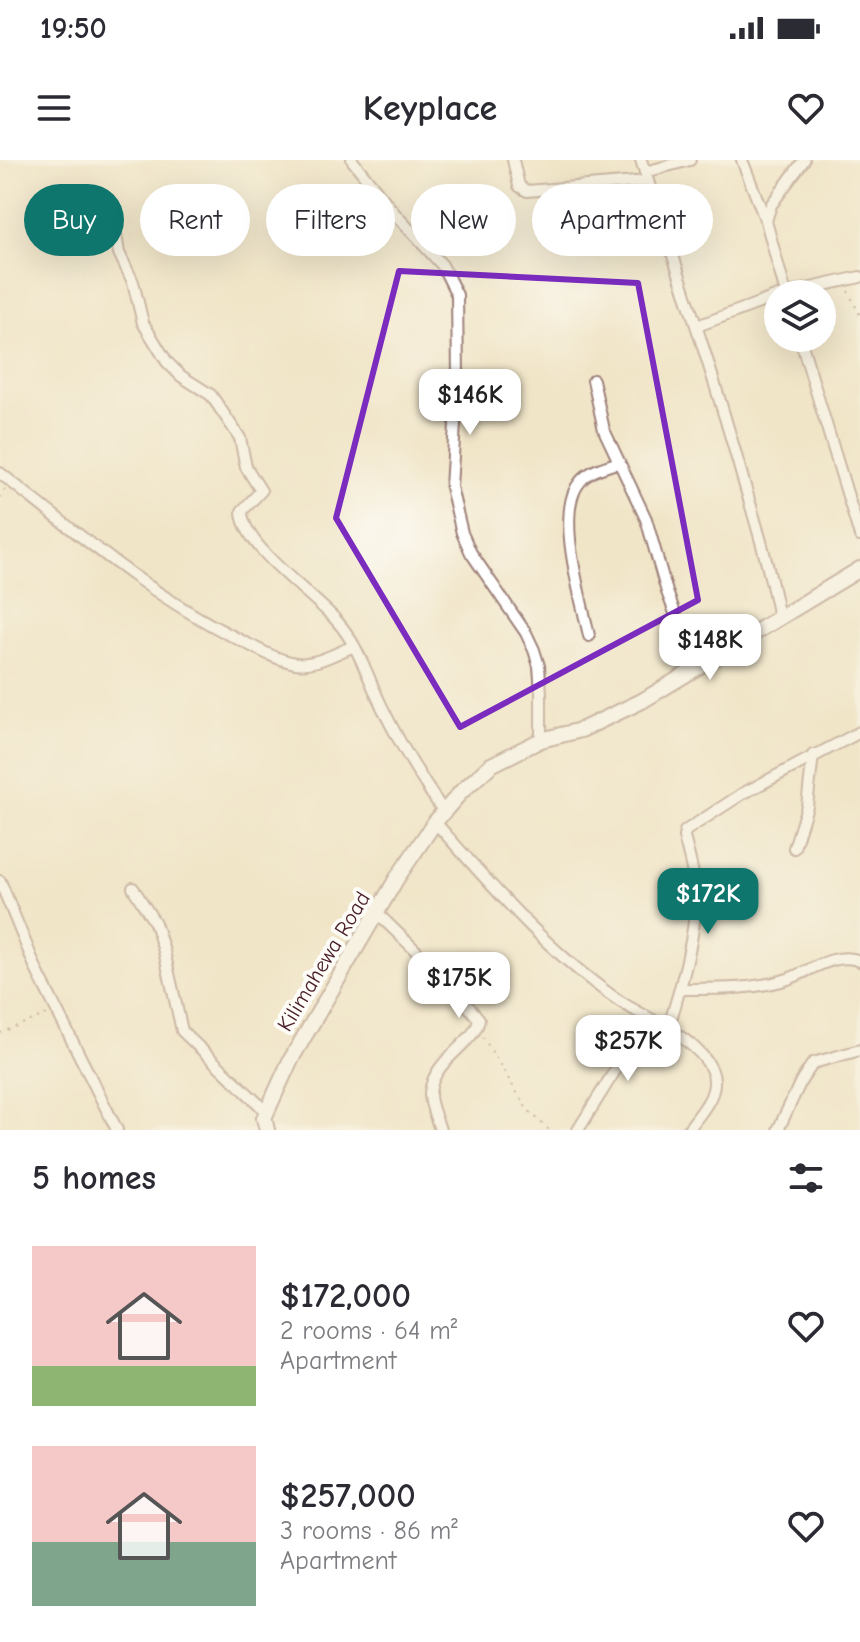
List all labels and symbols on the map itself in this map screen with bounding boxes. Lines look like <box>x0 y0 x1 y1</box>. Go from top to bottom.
pin: $146K <box>414 369 526 437</box>
pin: $148K <box>654 614 766 682</box>
pin: $172K <box>652 868 764 936</box>
street label: Kilimahewa Road <box>272 887 376 1036</box>
pin: $175K <box>403 952 515 1020</box>
pin: $257K <box>572 1015 684 1083</box>

